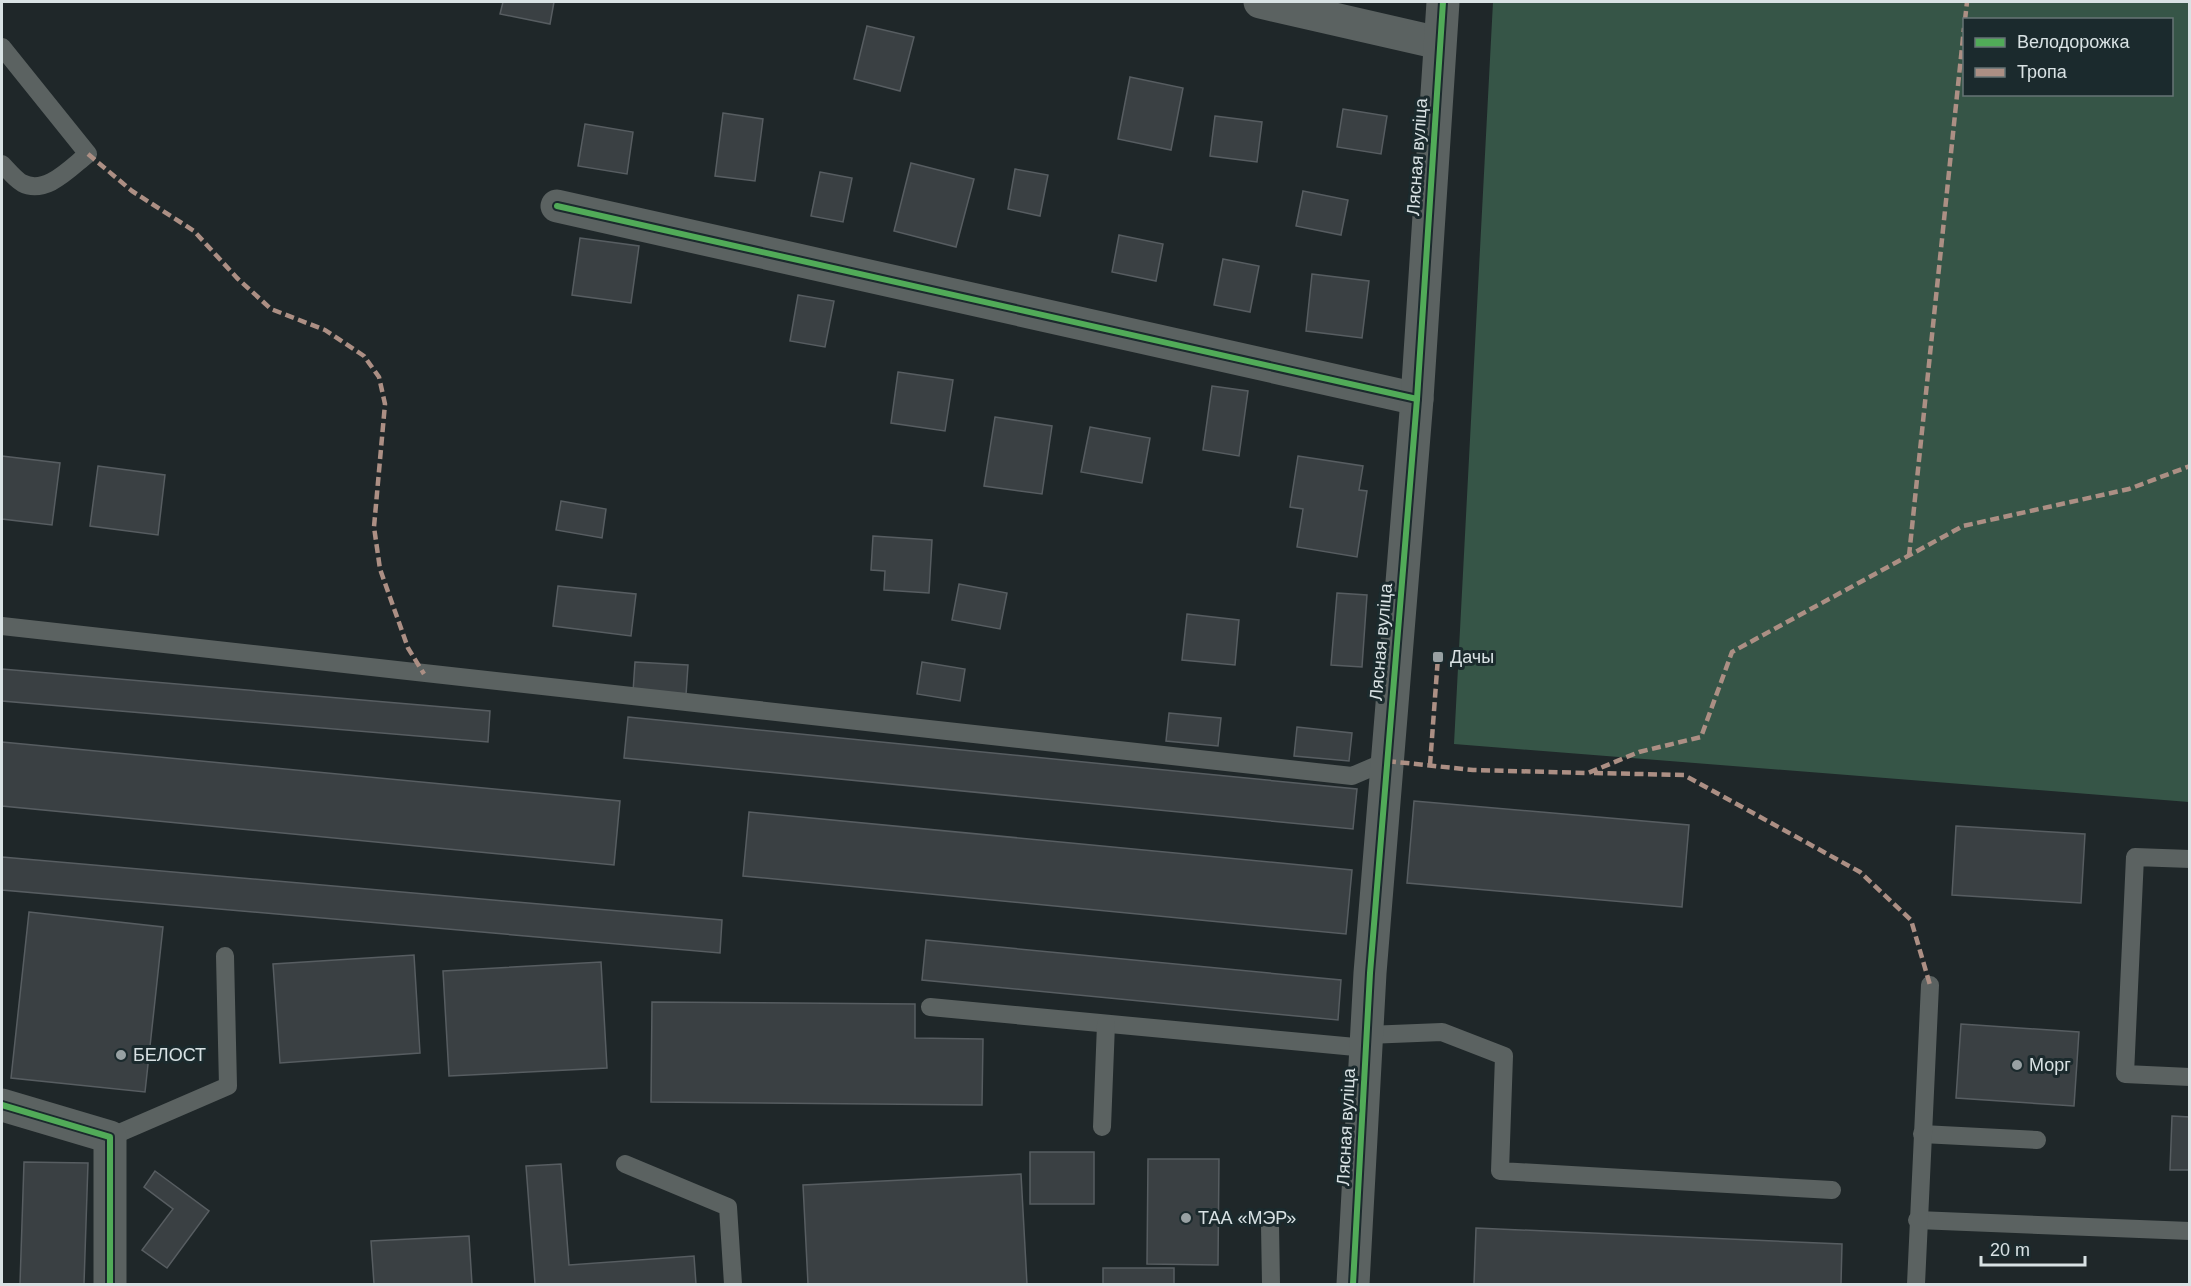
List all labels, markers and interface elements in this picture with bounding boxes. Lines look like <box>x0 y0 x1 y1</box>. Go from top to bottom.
legend <box>1963 18 2173 96</box>
text: Велодорожка <box>2017 32 2130 52</box>
text: Тропа <box>2017 62 2068 82</box>
street label: Лясная вуліца <box>1403 97 1431 216</box>
street label: Лясная вуліца <box>1366 581 1396 702</box>
place label: Дачы <box>1450 647 1494 667</box>
marker: Дачы <box>1431 650 1445 664</box>
place label: БЕЛОСТ <box>133 1045 206 1065</box>
marker: БЕЛОСТ <box>114 1048 128 1062</box>
place label: Морг <box>2029 1055 2071 1075</box>
marker: Морг <box>2010 1058 2024 1072</box>
street label: Лясная вуліца <box>1333 1067 1359 1186</box>
place label: ТАА «МЭР» <box>1198 1208 1296 1228</box>
marker: ТАА «МЭР» <box>1179 1211 1193 1225</box>
scale bar <box>1981 1229 2084 1267</box>
text: 20 m <box>1990 1240 2030 1260</box>

